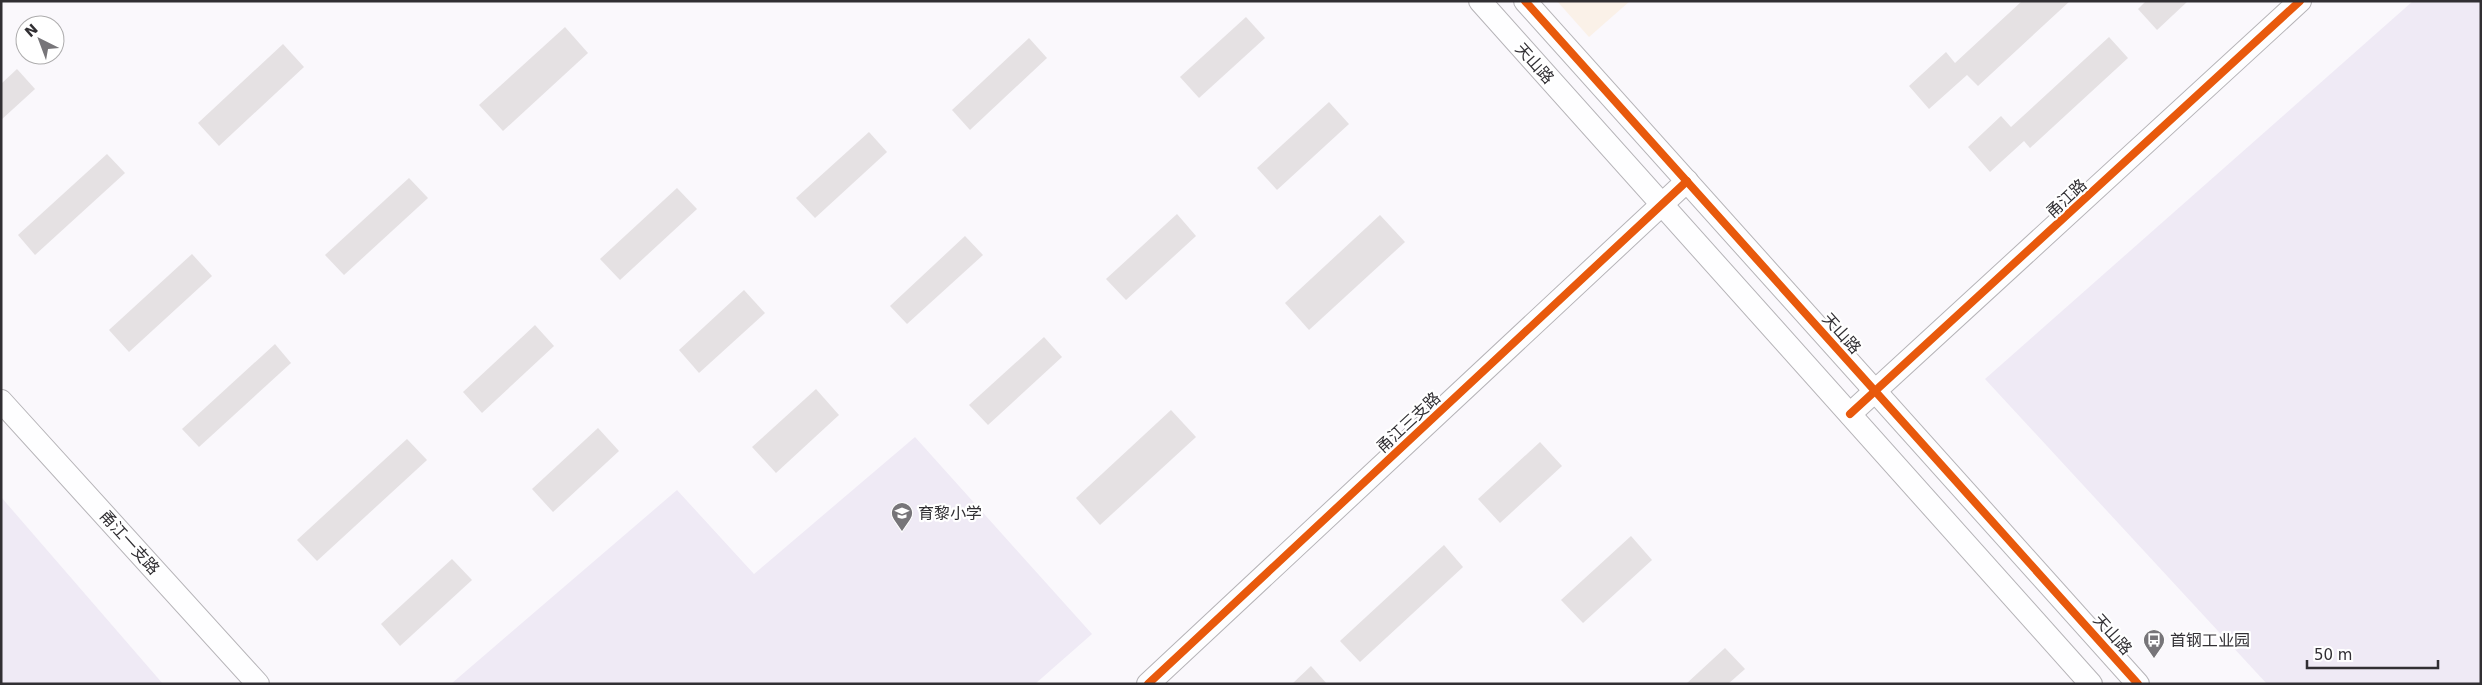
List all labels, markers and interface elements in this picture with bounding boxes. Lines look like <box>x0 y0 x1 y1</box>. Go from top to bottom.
north arrow <box>15 15 65 65</box>
text: N <box>22 20 41 40</box>
street label: 天山路 <box>1512 39 1558 88</box>
street label: 甬江路 <box>2042 175 2090 222</box>
street label: 天山路 <box>1819 309 1865 358</box>
street label: 甬江三支路 <box>1373 388 1444 457</box>
school or university icon: 育黎小学 <box>890 501 914 532</box>
place label: 育黎小学 <box>918 504 982 523</box>
street label: 甬江一支路 <box>96 506 163 578</box>
street label: 天山路 <box>2090 610 2136 659</box>
bus stop icon: 首钢工业园 <box>2142 628 2166 659</box>
place label: 首钢工业园 <box>2170 631 2250 650</box>
scale bar <box>2307 638 2438 670</box>
text: 50 m <box>2314 646 2352 664</box>

